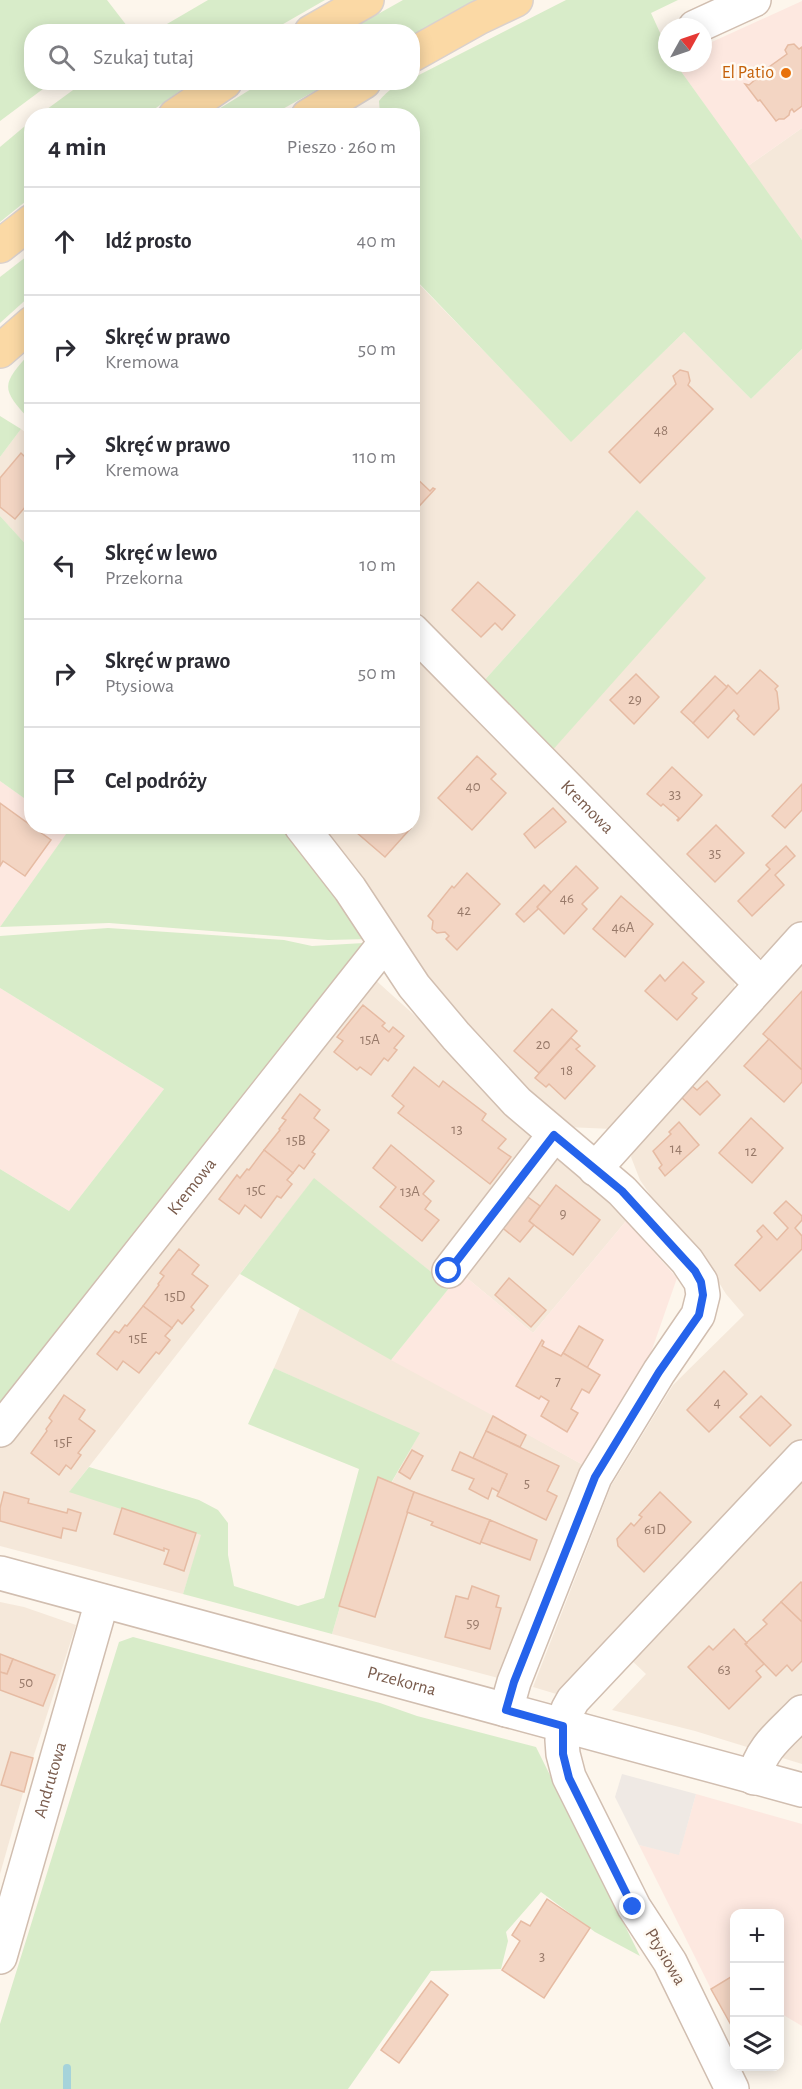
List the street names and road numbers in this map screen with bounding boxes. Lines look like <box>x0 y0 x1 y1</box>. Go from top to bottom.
street label: Kremowa <box>557 777 617 837</box>
street label: Kremowa <box>164 1155 220 1219</box>
street label: Przekorna <box>365 1664 438 1700</box>
street label: Andrutowa <box>31 1740 70 1820</box>
street label: Ptysiowa <box>641 1926 689 1988</box>

